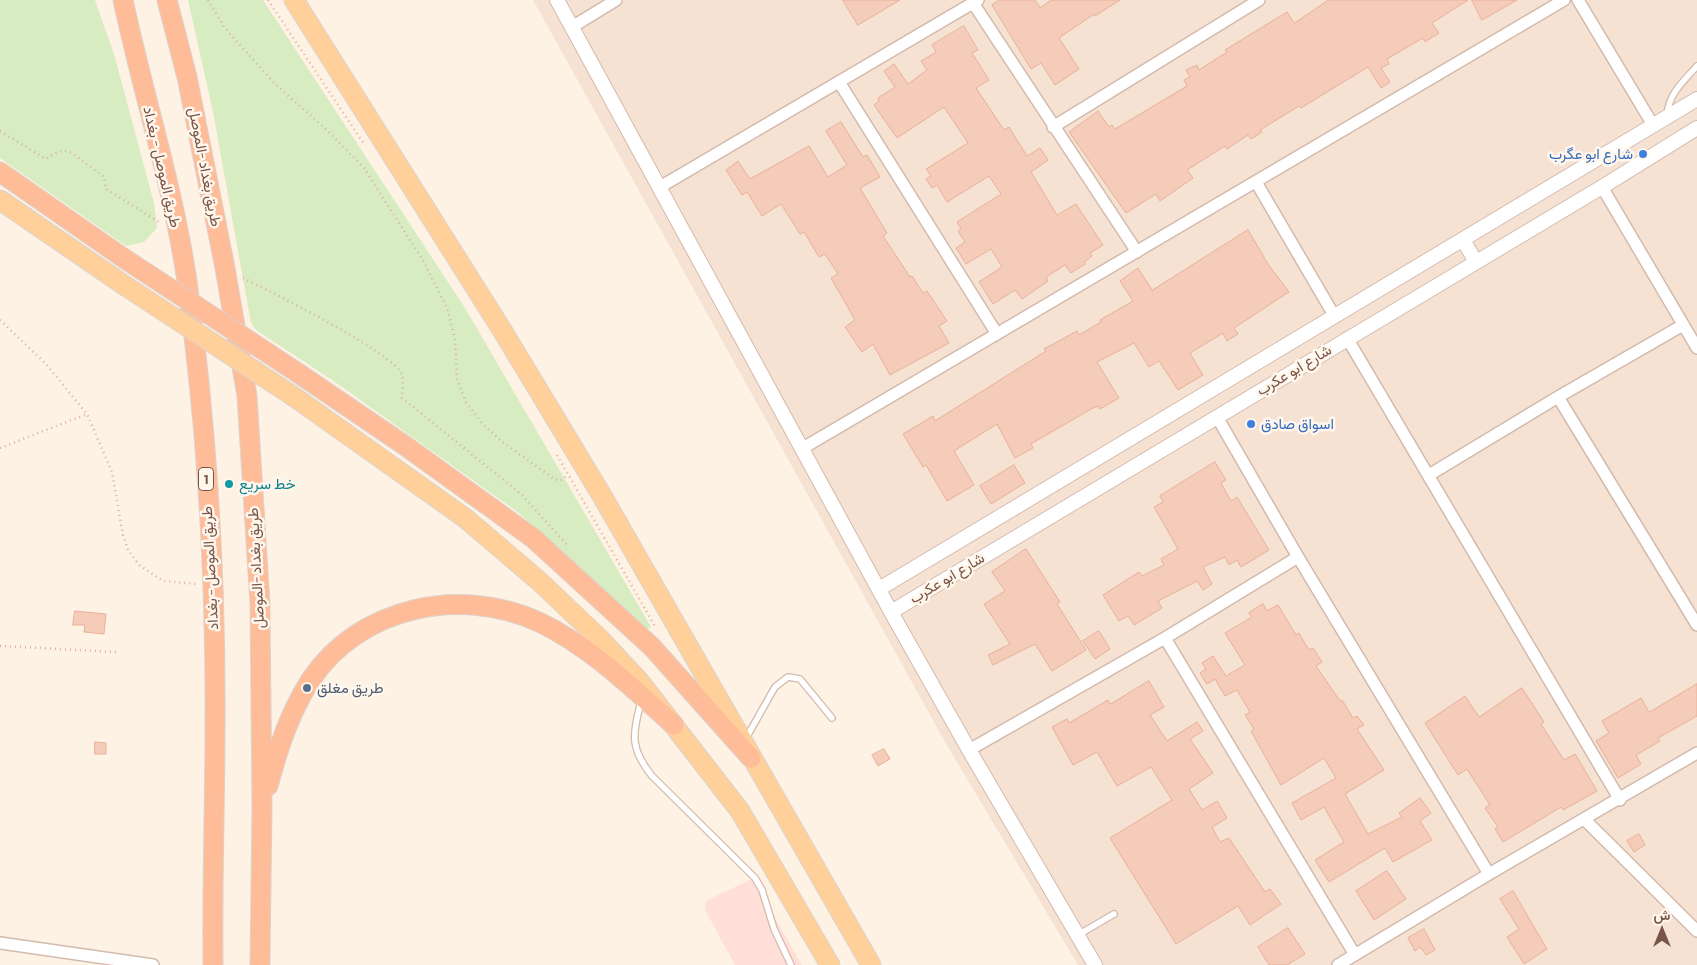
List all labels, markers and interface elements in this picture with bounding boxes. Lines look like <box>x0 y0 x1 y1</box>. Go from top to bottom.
street label: طريق الموصل - بغداد <box>139 105 185 229</box>
street label: طريق بغداد -الموصل <box>185 106 225 228</box>
place label: شارع ابو عگرب <box>1549 145 1633 163</box>
marker: شارع ابو عگرب <box>1637 148 1649 160</box>
street label: شارع ابو عكرب <box>1253 341 1335 399</box>
place label: اسواق صادق <box>1261 415 1334 433</box>
marker: اسواق صادق <box>1245 418 1257 430</box>
road number: 1 <box>198 468 214 490</box>
place label: خط سريع <box>239 475 296 493</box>
marker: خط سريع <box>223 478 235 490</box>
street label: طريق الموصل - بغداد <box>198 506 222 630</box>
street label: طريق بغداد -الموصل <box>244 507 268 629</box>
street label: شارع ابو عكرب <box>906 549 988 607</box>
place label: طريق مغلق <box>317 679 383 697</box>
marker: طريق مغلق <box>301 682 313 694</box>
north arrow <box>1637 905 1687 955</box>
text: ش <box>1654 906 1670 923</box>

